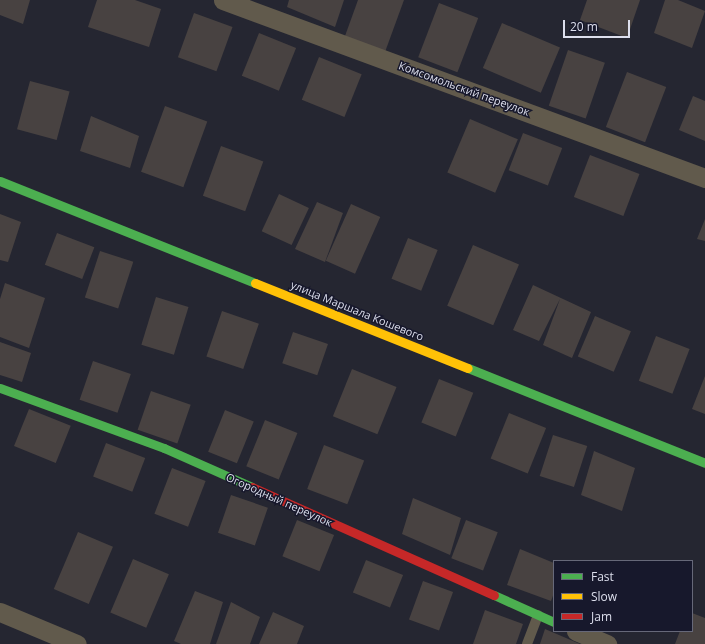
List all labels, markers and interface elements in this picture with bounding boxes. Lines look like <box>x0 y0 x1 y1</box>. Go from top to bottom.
scale bar <box>565 12 632 38</box>
text: 20 m <box>570 18 598 35</box>
street label: Комсомольский переулок <box>397 59 531 119</box>
street label: улица Маршала Кошевого <box>289 278 425 344</box>
street label: Огородный переулок <box>224 471 334 529</box>
legend <box>553 560 693 632</box>
text: Fast <box>591 568 614 585</box>
text: Slow <box>591 588 617 605</box>
text: Jam <box>591 608 612 625</box>

